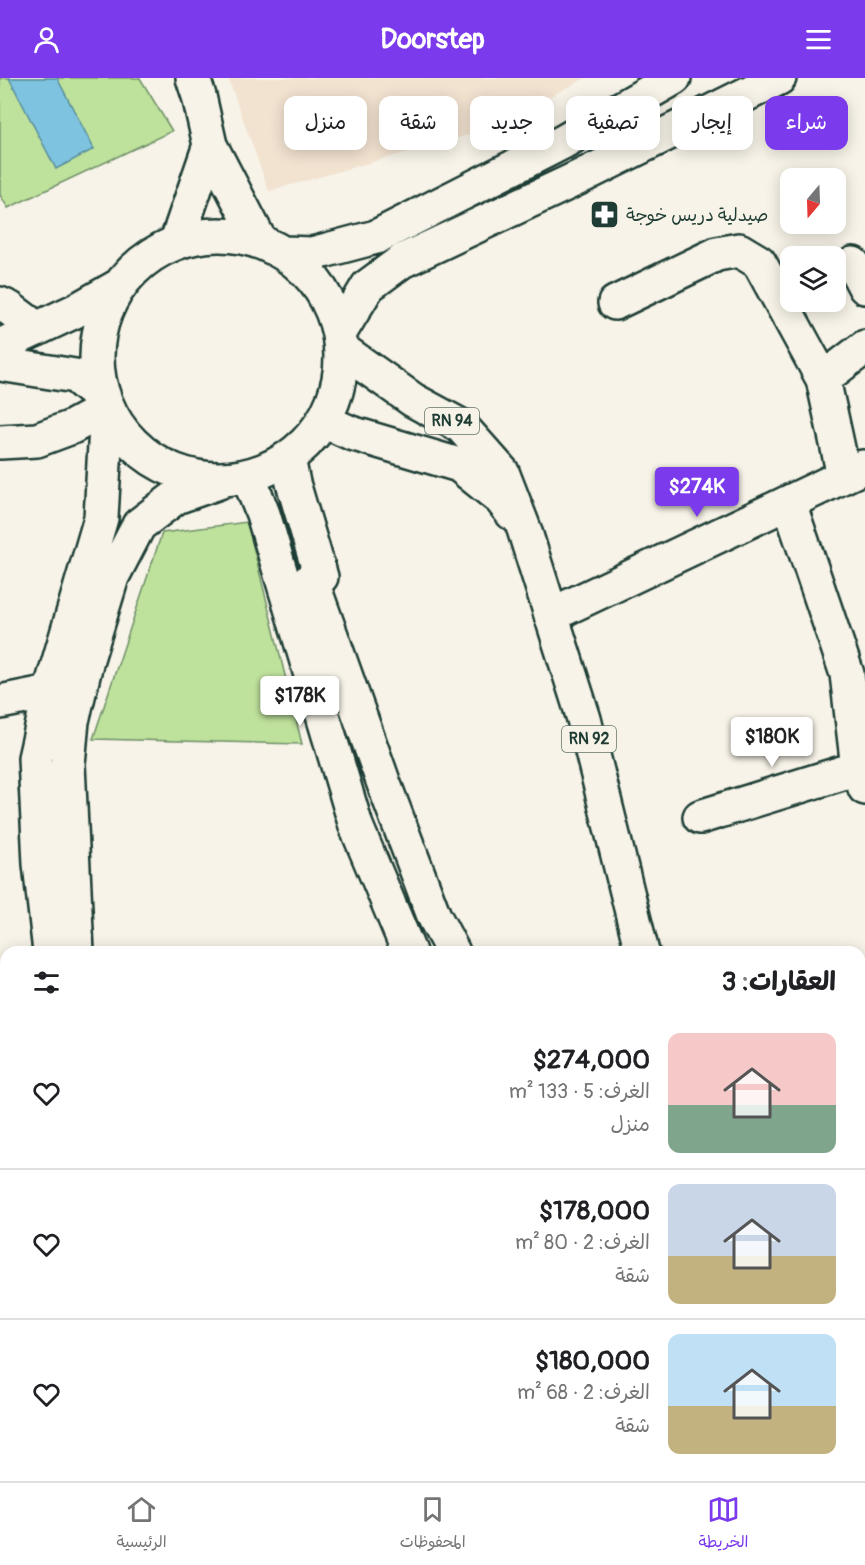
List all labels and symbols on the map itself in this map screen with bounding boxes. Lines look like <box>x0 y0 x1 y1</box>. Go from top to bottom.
north arrow <box>780 168 846 234</box>
pharmacy icon: صيدلية دريس خوجة <box>589 199 621 231</box>
place label: صيدلية دريس خوجة <box>626 204 768 227</box>
road number: RN 94 <box>425 408 479 434</box>
pin: $274K <box>655 467 739 518</box>
pin: $178K <box>258 676 342 727</box>
pin: $180K <box>730 717 814 768</box>
road number: RN 92 <box>562 726 616 752</box>

